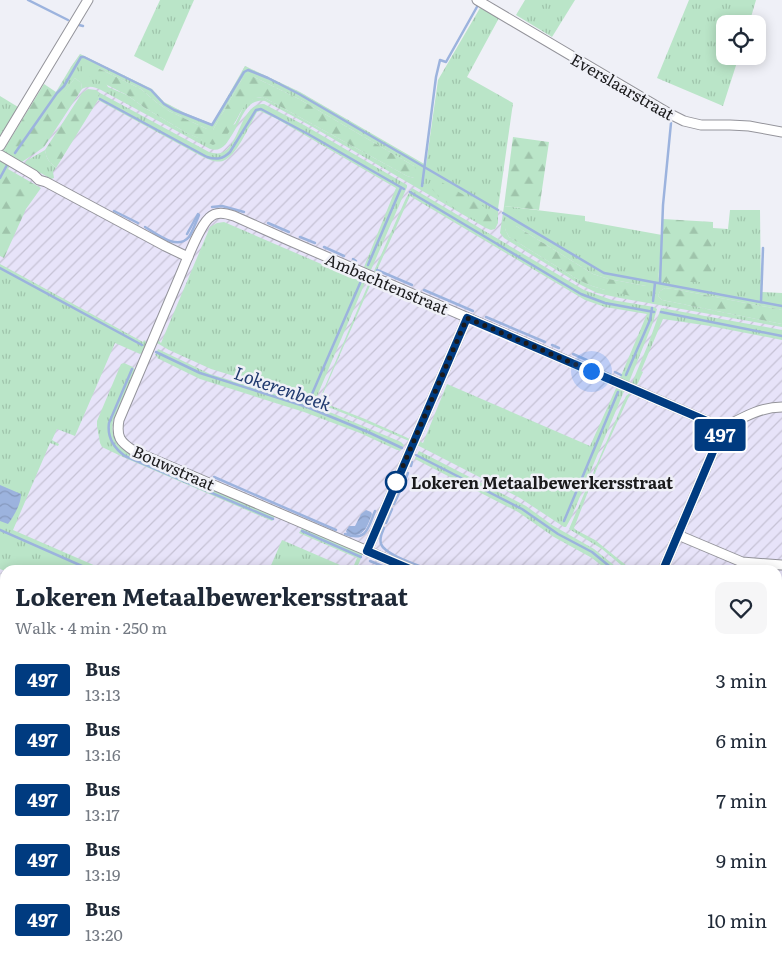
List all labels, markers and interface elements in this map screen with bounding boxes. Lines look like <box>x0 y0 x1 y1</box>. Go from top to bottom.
map controls <box>716 15 766 65</box>
button: locate <box>716 15 766 65</box>
street label: Everslaarstraat <box>567 47 680 126</box>
street label: Ambachtenstraat <box>322 246 453 320</box>
water label: Lokerenbeek <box>231 359 335 417</box>
your location <box>579 359 604 384</box>
line badge: 497 <box>691 419 749 451</box>
text: 497 <box>705 421 735 448</box>
street label: Bouwstraat <box>129 438 219 496</box>
place label: Lokeren Metaalbewerkersstraat <box>411 470 673 494</box>
marker: Lokeren Metaalbewerkersstraat <box>385 471 407 493</box>
text: Lokeren Metaalbewerkersstraat <box>15 578 408 613</box>
button: heart <box>715 582 767 634</box>
text: Walk · 4 min · 250 m <box>15 615 167 639</box>
text: Bus <box>85 654 120 682</box>
text: 497 <box>27 666 58 693</box>
text: 3 min <box>716 666 767 694</box>
text: 13:13 <box>85 682 121 706</box>
text: Bus <box>85 714 120 742</box>
text: 497 <box>27 726 58 753</box>
text: 6 min <box>716 726 767 754</box>
text: 13:16 <box>85 742 121 766</box>
text: Bus <box>85 774 120 802</box>
text: 497 <box>27 786 58 813</box>
text: 7 min <box>716 786 767 814</box>
text: 13:17 <box>85 802 120 826</box>
text: Bus <box>85 834 120 862</box>
text: 497 <box>27 846 58 873</box>
text: 9 min <box>716 846 767 874</box>
text: 13:19 <box>85 862 120 886</box>
text: Bus <box>85 894 120 922</box>
text: 497 <box>27 906 58 933</box>
text: 10 min <box>707 906 767 934</box>
text: 13:20 <box>85 922 123 946</box>

